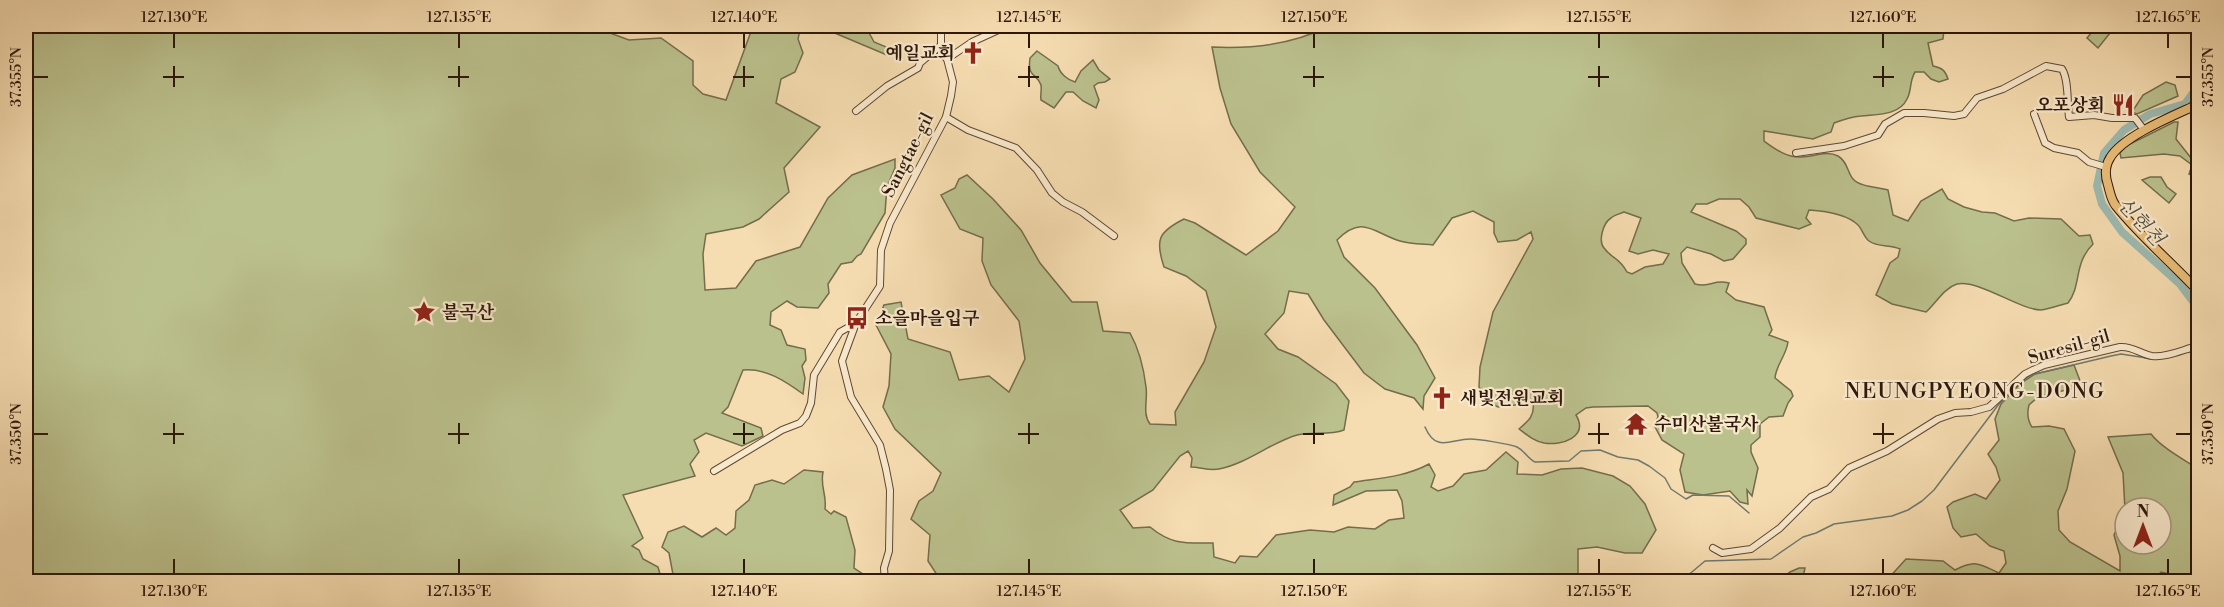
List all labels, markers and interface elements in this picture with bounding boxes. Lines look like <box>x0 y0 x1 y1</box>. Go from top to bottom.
text: 127.130°E <box>141 8 207 27</box>
text: 127.135°E <box>427 8 491 27</box>
text: 127.140°E <box>711 8 777 27</box>
text: 127.145°E <box>997 8 1061 27</box>
text: 127.150°E <box>1281 8 1347 27</box>
text: 127.155°E <box>1567 8 1631 27</box>
text: 127.160°E <box>1850 8 1916 27</box>
text: 127.165°E <box>2135 8 2201 27</box>
church icon: 예일교회 <box>960 40 986 66</box>
place label: 예일교회 <box>885 42 955 65</box>
text: 37.355°N <box>7 47 26 107</box>
text: 37.355°N <box>2199 47 2218 107</box>
restaurant icon: 오포상회 <box>2110 92 2136 118</box>
place label: 오포상회 <box>2035 94 2105 117</box>
street label: Sangtae-gil <box>877 108 939 201</box>
water label: 신현천 <box>2111 192 2170 253</box>
place icon: 불곡산 <box>411 299 437 325</box>
place label: 불곡산 <box>442 301 495 324</box>
bus stop icon: 소을마을입구 <box>844 305 870 331</box>
place label: 소을마을입구 <box>875 307 980 330</box>
street label: Suresil-gil <box>2025 324 2113 370</box>
district label: NEUNGPYEONG-DONG <box>1845 379 2105 405</box>
church icon: 새빛전원교회 <box>1429 385 1455 411</box>
place label: 새빛전원교회 <box>1460 387 1564 410</box>
text: 37.350°N <box>7 403 26 465</box>
text: 37.350°N <box>2199 403 2218 465</box>
temple icon: 수미산불국사 <box>1623 411 1649 437</box>
place label: 수미산불국사 <box>1654 413 1759 436</box>
north arrow <box>2113 496 2173 556</box>
text: N <box>2137 502 2150 522</box>
text: 127.130°E <box>141 582 207 601</box>
text: 127.135°E <box>427 582 491 601</box>
text: 127.140°E <box>711 582 777 601</box>
text: 127.145°E <box>997 582 1061 601</box>
text: 127.150°E <box>1281 582 1347 601</box>
text: 127.155°E <box>1567 582 1631 601</box>
text: 127.160°E <box>1850 582 1916 601</box>
text: 127.165°E <box>2135 582 2201 601</box>

